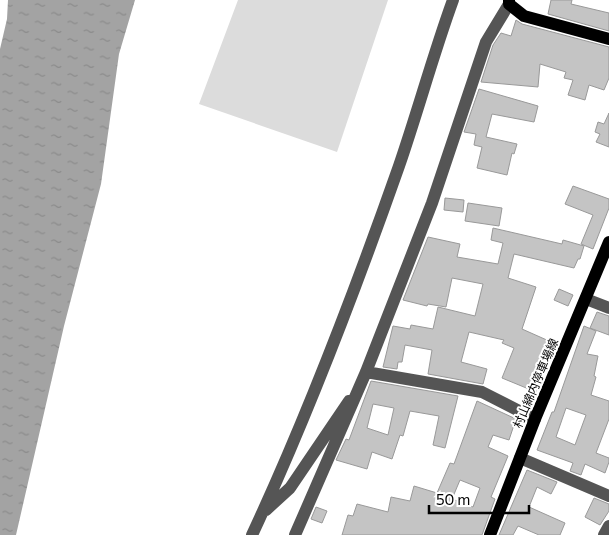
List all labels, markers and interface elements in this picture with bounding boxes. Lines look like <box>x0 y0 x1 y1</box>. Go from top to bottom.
street label: 村山綿内停車場線 <box>510 336 560 430</box>
scale bar <box>429 482 529 514</box>
text: 50 m <box>436 490 470 508</box>

